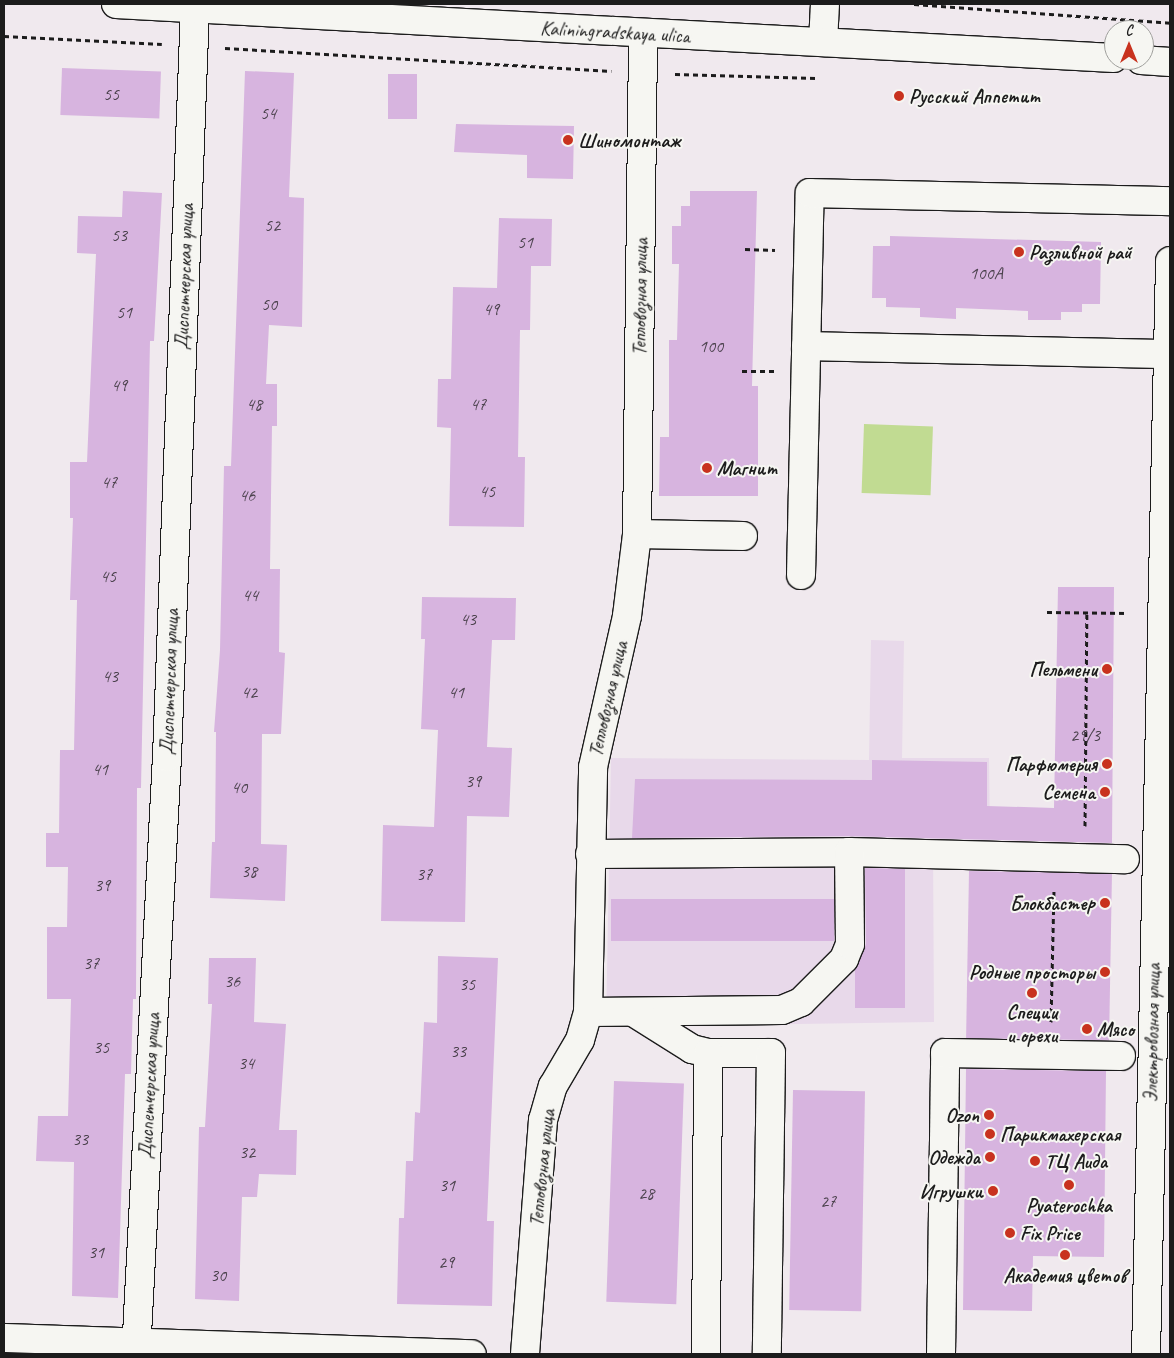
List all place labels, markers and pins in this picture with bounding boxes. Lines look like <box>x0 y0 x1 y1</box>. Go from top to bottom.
place label: Русский Аппетит <box>909 84 1039 108</box>
marker: Русский Аппетит <box>893 90 905 102</box>
place label: Шиномонтаж <box>578 128 680 152</box>
marker: Шиномонтаж <box>562 134 574 146</box>
place label: Разливной рай <box>1029 240 1131 264</box>
marker: Разливной рай <box>1013 246 1025 258</box>
place label: Магнит <box>717 456 777 480</box>
marker: Магнит <box>701 462 713 474</box>
place label: Пельмени <box>1029 657 1097 681</box>
marker: Пельмени <box>1101 663 1113 675</box>
place label: Парфюмерия <box>1006 752 1097 776</box>
marker: Парфюмерия <box>1101 758 1113 770</box>
place label: Семена <box>1043 780 1095 804</box>
marker: Семена <box>1099 786 1111 798</box>
place label: Блокбастер <box>1010 891 1095 915</box>
marker: Блокбастер <box>1099 897 1111 909</box>
place label: Родные просторы <box>970 960 1095 984</box>
marker: Родные просторы <box>1099 966 1111 978</box>
marker: Cпеции и орехи <box>1026 987 1038 999</box>
place label: Cпеции и орехи <box>1007 1001 1057 1048</box>
place label: Мясо <box>1097 1017 1134 1041</box>
marker: Мясо <box>1081 1023 1093 1035</box>
place label: Ozon <box>946 1103 979 1127</box>
marker: Ozon <box>983 1109 995 1121</box>
place label: Парикмахерская <box>1000 1122 1121 1146</box>
marker: Парикмахерская <box>984 1128 996 1140</box>
place label: Одежда <box>928 1145 980 1169</box>
place label: ТЦ Аида <box>1045 1149 1107 1173</box>
marker: Одежда <box>984 1151 996 1163</box>
marker: ТЦ Аида <box>1029 1155 1041 1167</box>
place label: Игрушки <box>920 1179 983 1203</box>
marker: Pyaterochka <box>1063 1179 1075 1191</box>
marker: Игрушки <box>987 1185 999 1197</box>
place label: Pyaterochka <box>1026 1193 1112 1217</box>
place label: Fix Price <box>1020 1221 1080 1245</box>
marker: Fix Price <box>1004 1227 1016 1239</box>
marker: Академия цветов <box>1059 1249 1071 1261</box>
place label: Академия цветов <box>1004 1263 1126 1287</box>

